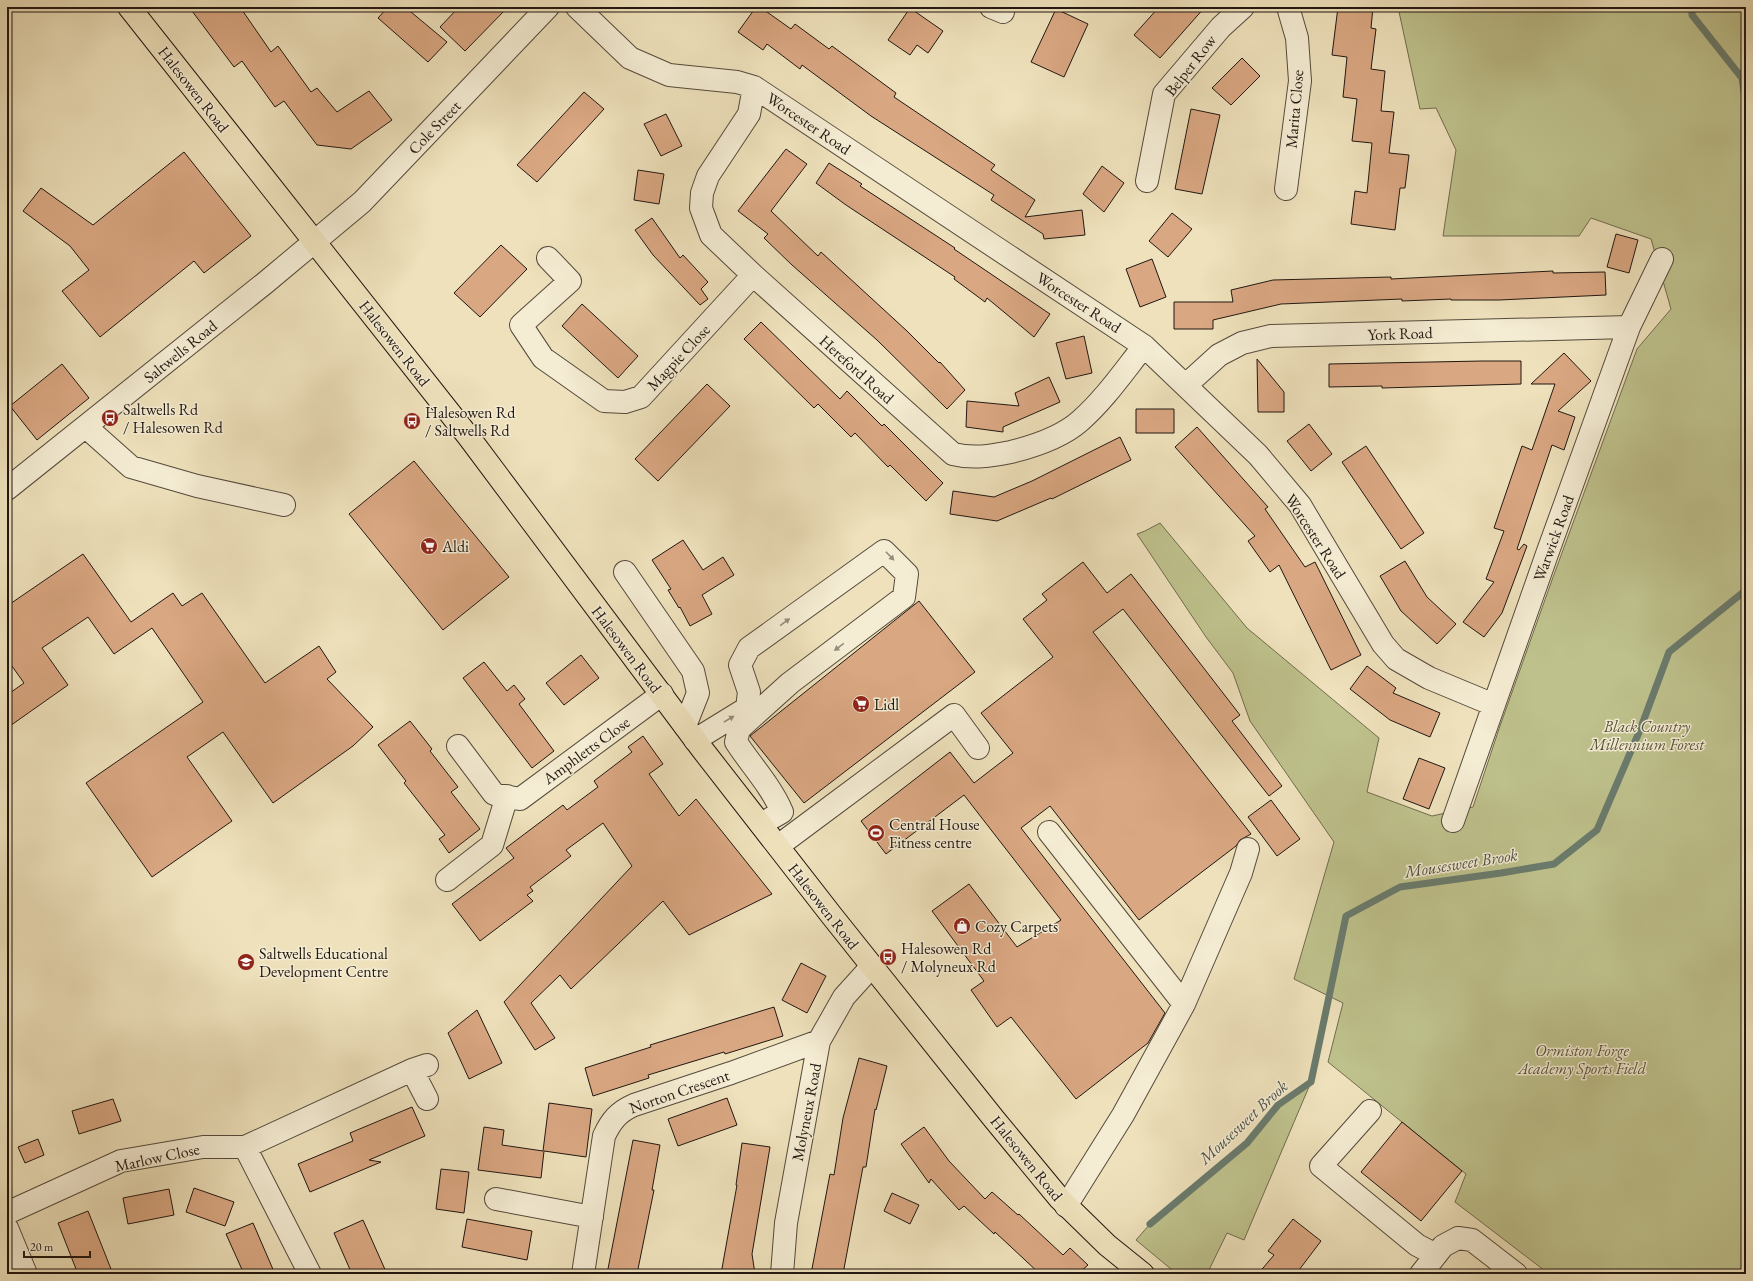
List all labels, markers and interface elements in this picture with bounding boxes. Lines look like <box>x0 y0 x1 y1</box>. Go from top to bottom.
street label: Belper Row <box>1160 29 1222 100</box>
street label: Halesowen Road <box>153 42 235 138</box>
street label: Marita Close <box>1281 69 1308 149</box>
street label: Worcester Road <box>763 88 856 160</box>
street label: Cole Street <box>403 96 465 159</box>
street label: Worcester Road <box>1032 267 1126 338</box>
street label: Halesowen Road <box>354 296 436 392</box>
street label: Saltwells Road <box>139 315 222 388</box>
street label: Magpie Close <box>642 320 715 395</box>
street label: York Road <box>1367 322 1434 345</box>
street label: Hereford Road <box>815 330 899 409</box>
place label: Saltwells Rd / Halesowen Rd <box>123 399 224 438</box>
place label: Halesowen Rd / Saltwells Rd <box>425 402 516 441</box>
bus stop icon: Saltwells Rd / Halesowen Rd <box>100 408 120 428</box>
bus stop icon: Halesowen Rd / Saltwells Rd <box>402 411 422 431</box>
street label: Worcester Road <box>1280 490 1351 584</box>
street label: Warwick Road <box>1528 491 1579 584</box>
supermarket icon: Aldi <box>419 536 439 556</box>
place label: Aldi <box>441 536 469 557</box>
one-way arrow <box>885 551 895 561</box>
street label: Halesowen Road <box>587 601 667 698</box>
one-way arrow <box>779 618 790 626</box>
one-way arrow <box>833 643 844 651</box>
supermarket icon: Lidl <box>851 694 871 714</box>
place label: Lidl <box>874 694 899 715</box>
street label: Amphletts Close <box>538 712 634 790</box>
one-way arrow <box>723 716 735 723</box>
park label: Black Country Millennium Forest <box>1589 716 1705 755</box>
place label: Central House Fitness centre <box>889 814 980 853</box>
sports icon: Central House Fitness centre <box>866 823 886 843</box>
water label: Mousesweet Brook <box>1402 843 1519 883</box>
street label: Halesowen Road <box>783 859 865 955</box>
shop icon: Cozy Carpets <box>952 916 972 936</box>
place label: Cozy Carpets <box>975 916 1058 937</box>
place label: Halesowen Rd / Molyneux Rd <box>901 938 997 977</box>
place label: Saltwells Educational Development Centre <box>259 943 388 982</box>
bus stop icon: Halesowen Rd / Molyneux Rd <box>878 947 898 967</box>
school or university icon: Saltwells Educational Development Centre <box>236 952 256 972</box>
park label: Ormiston Forge Academy Sports Field <box>1517 1040 1647 1079</box>
street label: Molyneux Road <box>787 1060 826 1163</box>
street label: Norton Crescent <box>626 1065 732 1118</box>
water label: Mousesweet Brook <box>1193 1075 1292 1170</box>
street label: Halesowen Road <box>986 1111 1068 1206</box>
street label: Marlow Close <box>113 1138 201 1177</box>
scale bar <box>24 1233 90 1259</box>
text: 20 m <box>30 1239 54 1255</box>

